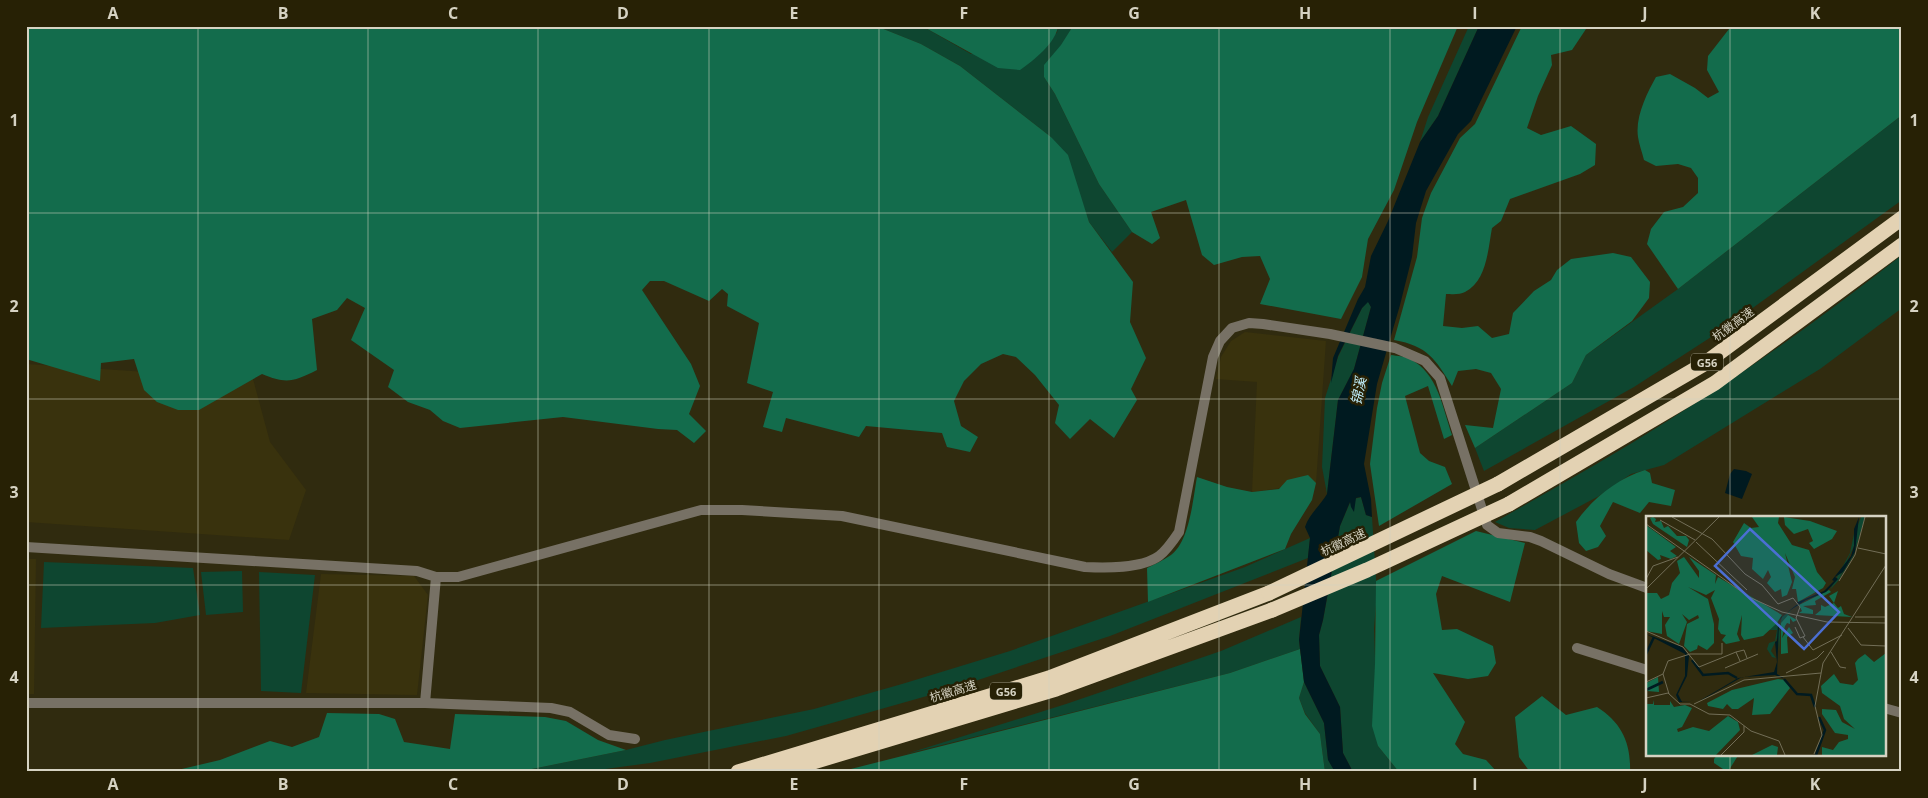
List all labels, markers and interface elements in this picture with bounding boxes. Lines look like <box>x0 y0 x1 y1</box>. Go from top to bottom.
text: A <box>107 2 119 24</box>
text: B <box>278 2 288 24</box>
text: C <box>448 2 458 24</box>
text: D <box>617 2 629 24</box>
text: E <box>790 2 799 24</box>
text: F <box>960 2 968 24</box>
text: G <box>1128 2 1140 24</box>
text: H <box>1299 2 1311 24</box>
text: I <box>1472 2 1478 24</box>
text: J <box>1640 2 1648 24</box>
text: K <box>1810 2 1821 24</box>
text: 1 <box>9 109 19 131</box>
text: 1 <box>1909 109 1919 131</box>
text: 2 <box>9 295 19 317</box>
text: 2 <box>1909 295 1919 317</box>
street label: 杭徽高速 <box>1709 303 1757 345</box>
road number: G56 <box>1691 354 1723 371</box>
water label: 锦溪 <box>1346 373 1370 407</box>
text: 3 <box>9 481 19 503</box>
text: 3 <box>1909 481 1919 503</box>
inset map <box>1646 516 1886 756</box>
street label: 杭徽高速 <box>1318 524 1368 560</box>
text: 4 <box>9 666 19 688</box>
text: 4 <box>1909 666 1919 688</box>
street label: 杭徽高速 <box>928 676 978 706</box>
road number: G56 <box>990 682 1022 699</box>
text: A <box>107 773 119 795</box>
text: B <box>278 773 288 795</box>
text: C <box>448 773 458 795</box>
text: D <box>617 773 629 795</box>
text: E <box>790 773 799 795</box>
text: F <box>960 773 968 795</box>
text: G <box>1128 773 1140 795</box>
text: H <box>1299 773 1311 795</box>
text: I <box>1472 773 1478 795</box>
text: J <box>1640 773 1648 795</box>
text: K <box>1810 773 1821 795</box>

